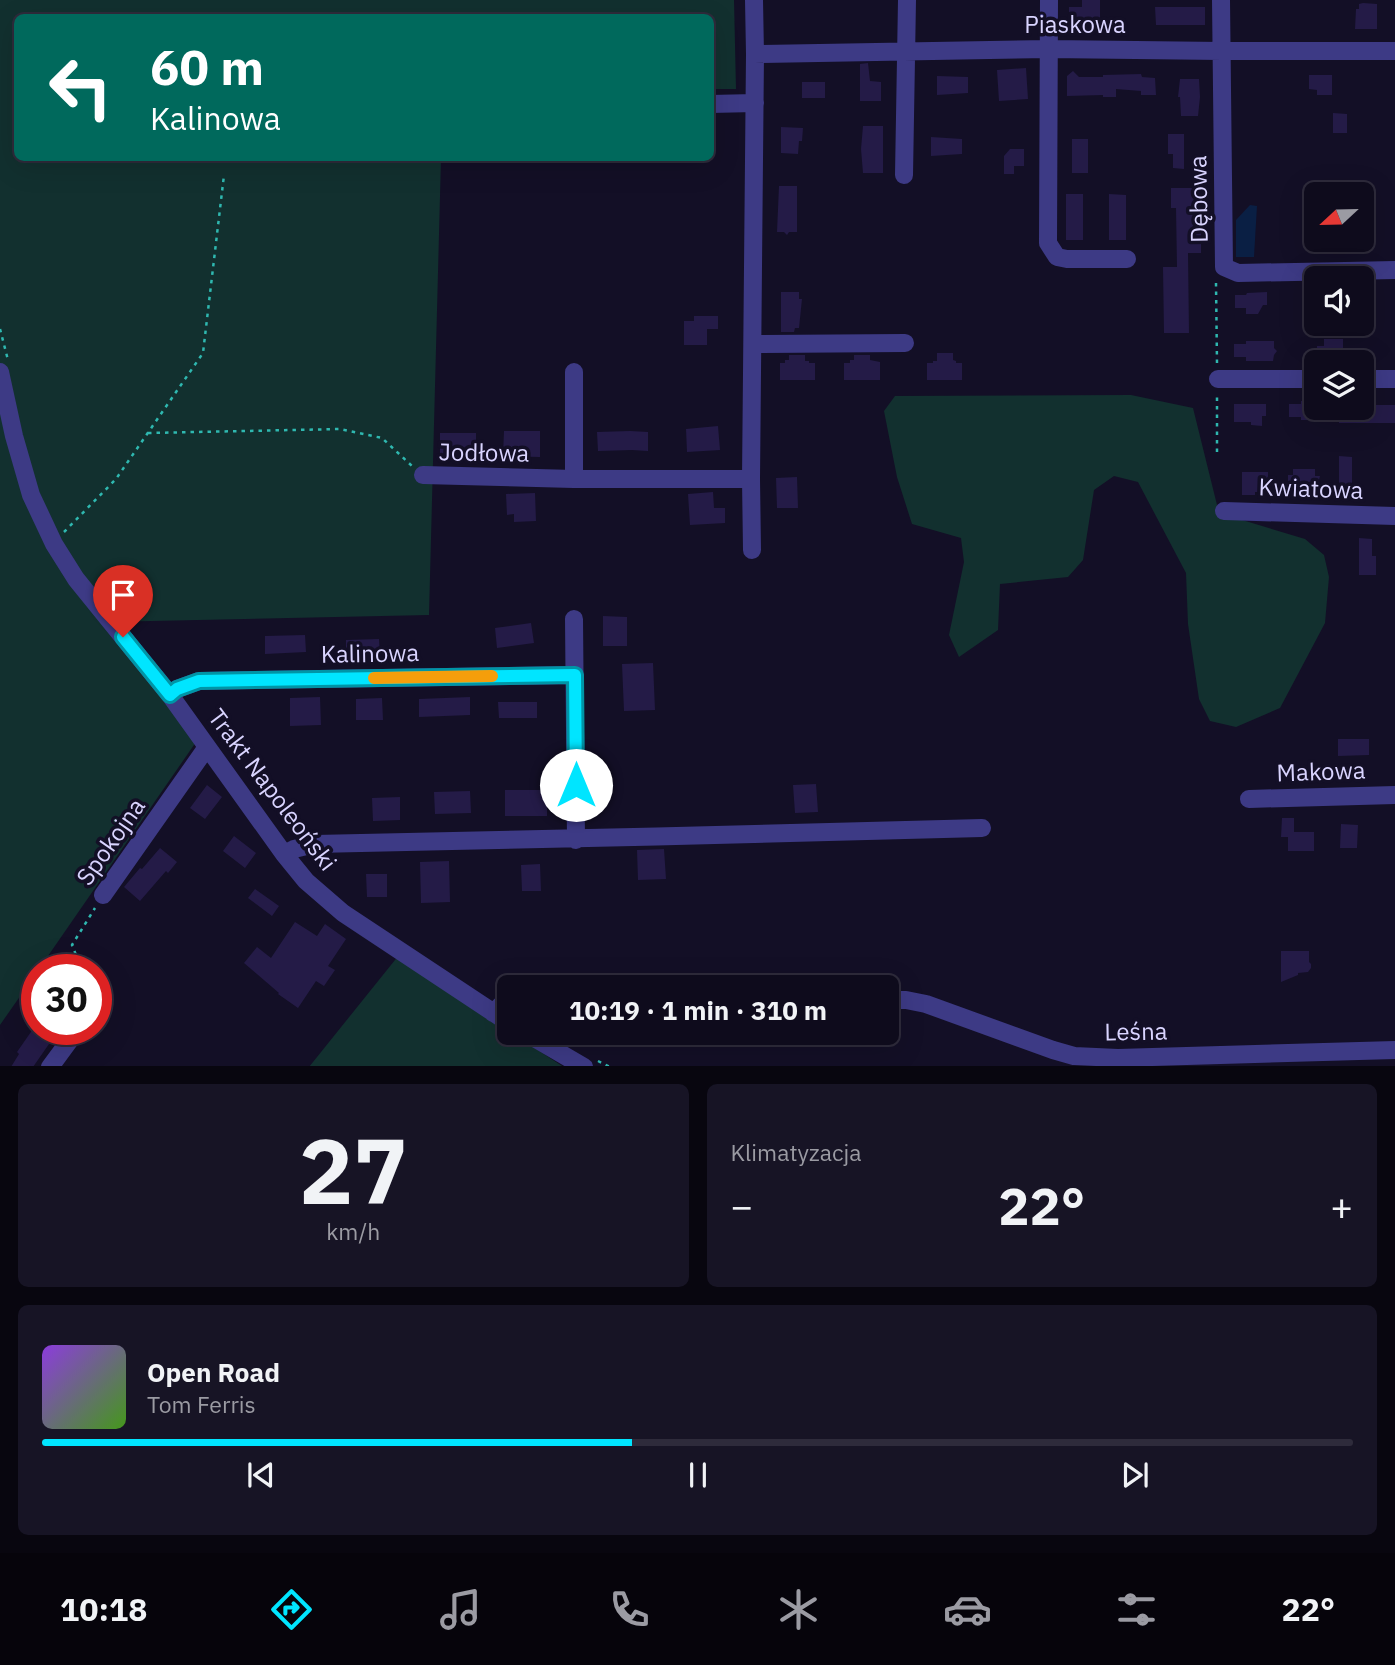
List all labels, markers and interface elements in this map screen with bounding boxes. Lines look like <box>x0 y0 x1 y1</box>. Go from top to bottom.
street label: Piaskowa <box>1024 8 1126 40</box>
text: 60 m <box>150 35 264 98</box>
icon: left <box>35 42 126 133</box>
text: Kalinowa <box>150 97 281 139</box>
street label: Dębowa <box>1181 155 1215 243</box>
north arrow <box>1304 182 1374 252</box>
map controls <box>1304 182 1374 420</box>
button: sound <box>1304 266 1374 336</box>
button: layers <box>1304 350 1374 420</box>
street label: Jodłowa <box>438 435 530 469</box>
street label: Kwiatowa <box>1258 470 1364 506</box>
pin <box>93 565 153 637</box>
icon: arrive <box>104 576 142 614</box>
street label: Kalinowa <box>321 636 420 670</box>
street label: Trakt Napoleoński <box>201 702 344 877</box>
position arrow <box>539 748 613 822</box>
street label: Makowa <box>1276 753 1366 789</box>
street label: Spokojna <box>69 791 152 891</box>
speed limit sign: 30 <box>21 954 112 1045</box>
text: 10:19 · 1 min · 310 m <box>569 993 827 1027</box>
street label: Leśna <box>1104 1014 1168 1048</box>
text: 27 <box>299 1111 408 1229</box>
text: Klimatyzacja <box>731 1137 862 1167</box>
text: 22° <box>998 1172 1085 1239</box>
text: − <box>731 1181 753 1230</box>
text: + <box>1330 1181 1353 1230</box>
text: km/h <box>326 1216 380 1246</box>
text: Open Road <box>147 1355 280 1389</box>
text: Tom Ferris <box>147 1389 256 1419</box>
icon: previous <box>242 1456 280 1494</box>
icon: pause <box>679 1456 717 1494</box>
icon: next <box>1116 1456 1154 1494</box>
icon: directions <box>267 1585 316 1634</box>
icon: music <box>436 1585 485 1634</box>
icon: phone <box>605 1585 654 1634</box>
icon: climate <box>774 1585 823 1634</box>
icon: car <box>943 1585 992 1634</box>
icon: filters <box>1112 1585 1161 1634</box>
text: 10:18 <box>60 1588 147 1630</box>
text: 22° <box>1281 1588 1335 1630</box>

